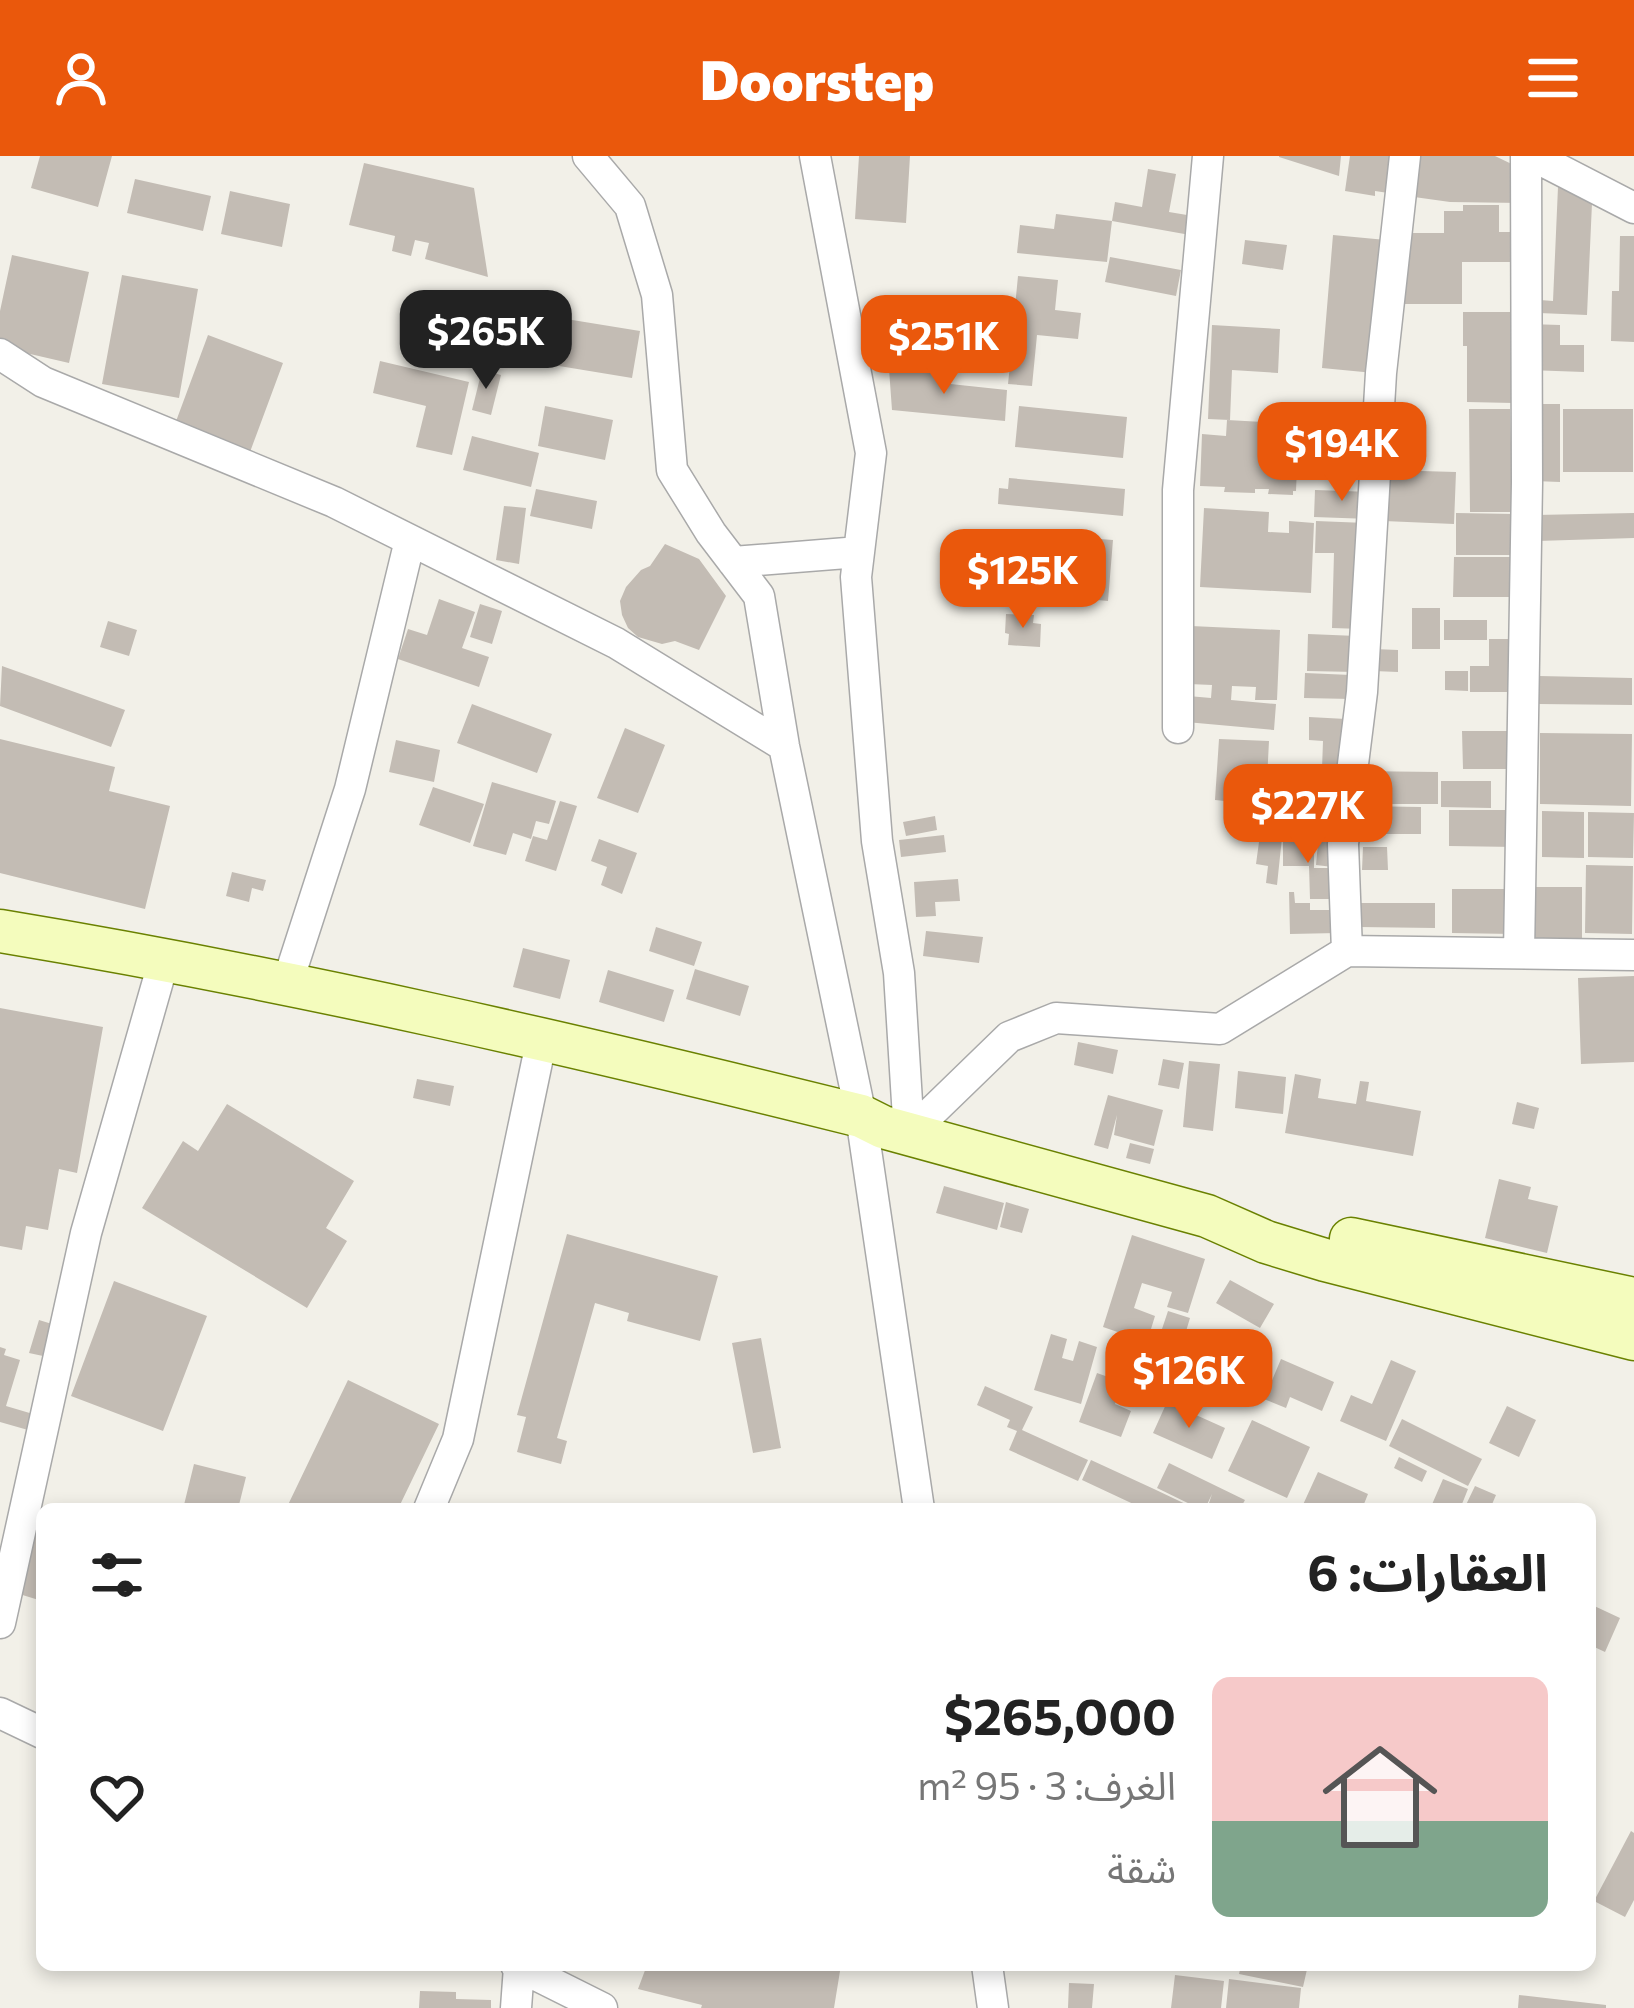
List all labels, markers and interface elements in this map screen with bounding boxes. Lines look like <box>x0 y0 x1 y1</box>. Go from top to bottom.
icon: person <box>48 45 114 111</box>
text: Doorstep <box>700 45 934 111</box>
icon: menu <box>1520 45 1586 111</box>
pin: $265K <box>402 290 570 392</box>
pin: $251K <box>860 295 1028 397</box>
text: $265K <box>427 305 545 353</box>
text: $251K <box>888 310 1000 358</box>
pin: $194K <box>1258 402 1426 504</box>
text: $194K <box>1284 417 1400 465</box>
pin: $125K <box>939 529 1107 631</box>
text: $125K <box>967 544 1079 592</box>
pin: $227K <box>1224 764 1392 866</box>
text: $227K <box>1250 779 1366 827</box>
pin: $126K <box>1105 1329 1273 1431</box>
text: $126K <box>1132 1344 1246 1392</box>
text: العقارات: 6 <box>1307 1539 1548 1602</box>
icon: filters <box>84 1542 150 1608</box>
text: $265,000 <box>944 1683 1176 1746</box>
icon: home <box>1308 1725 1452 1869</box>
text: الغرف: 3 · 95 m² <box>917 1760 1176 1808</box>
icon: heart <box>84 1764 150 1830</box>
text: شقة <box>1107 1843 1176 1891</box>

